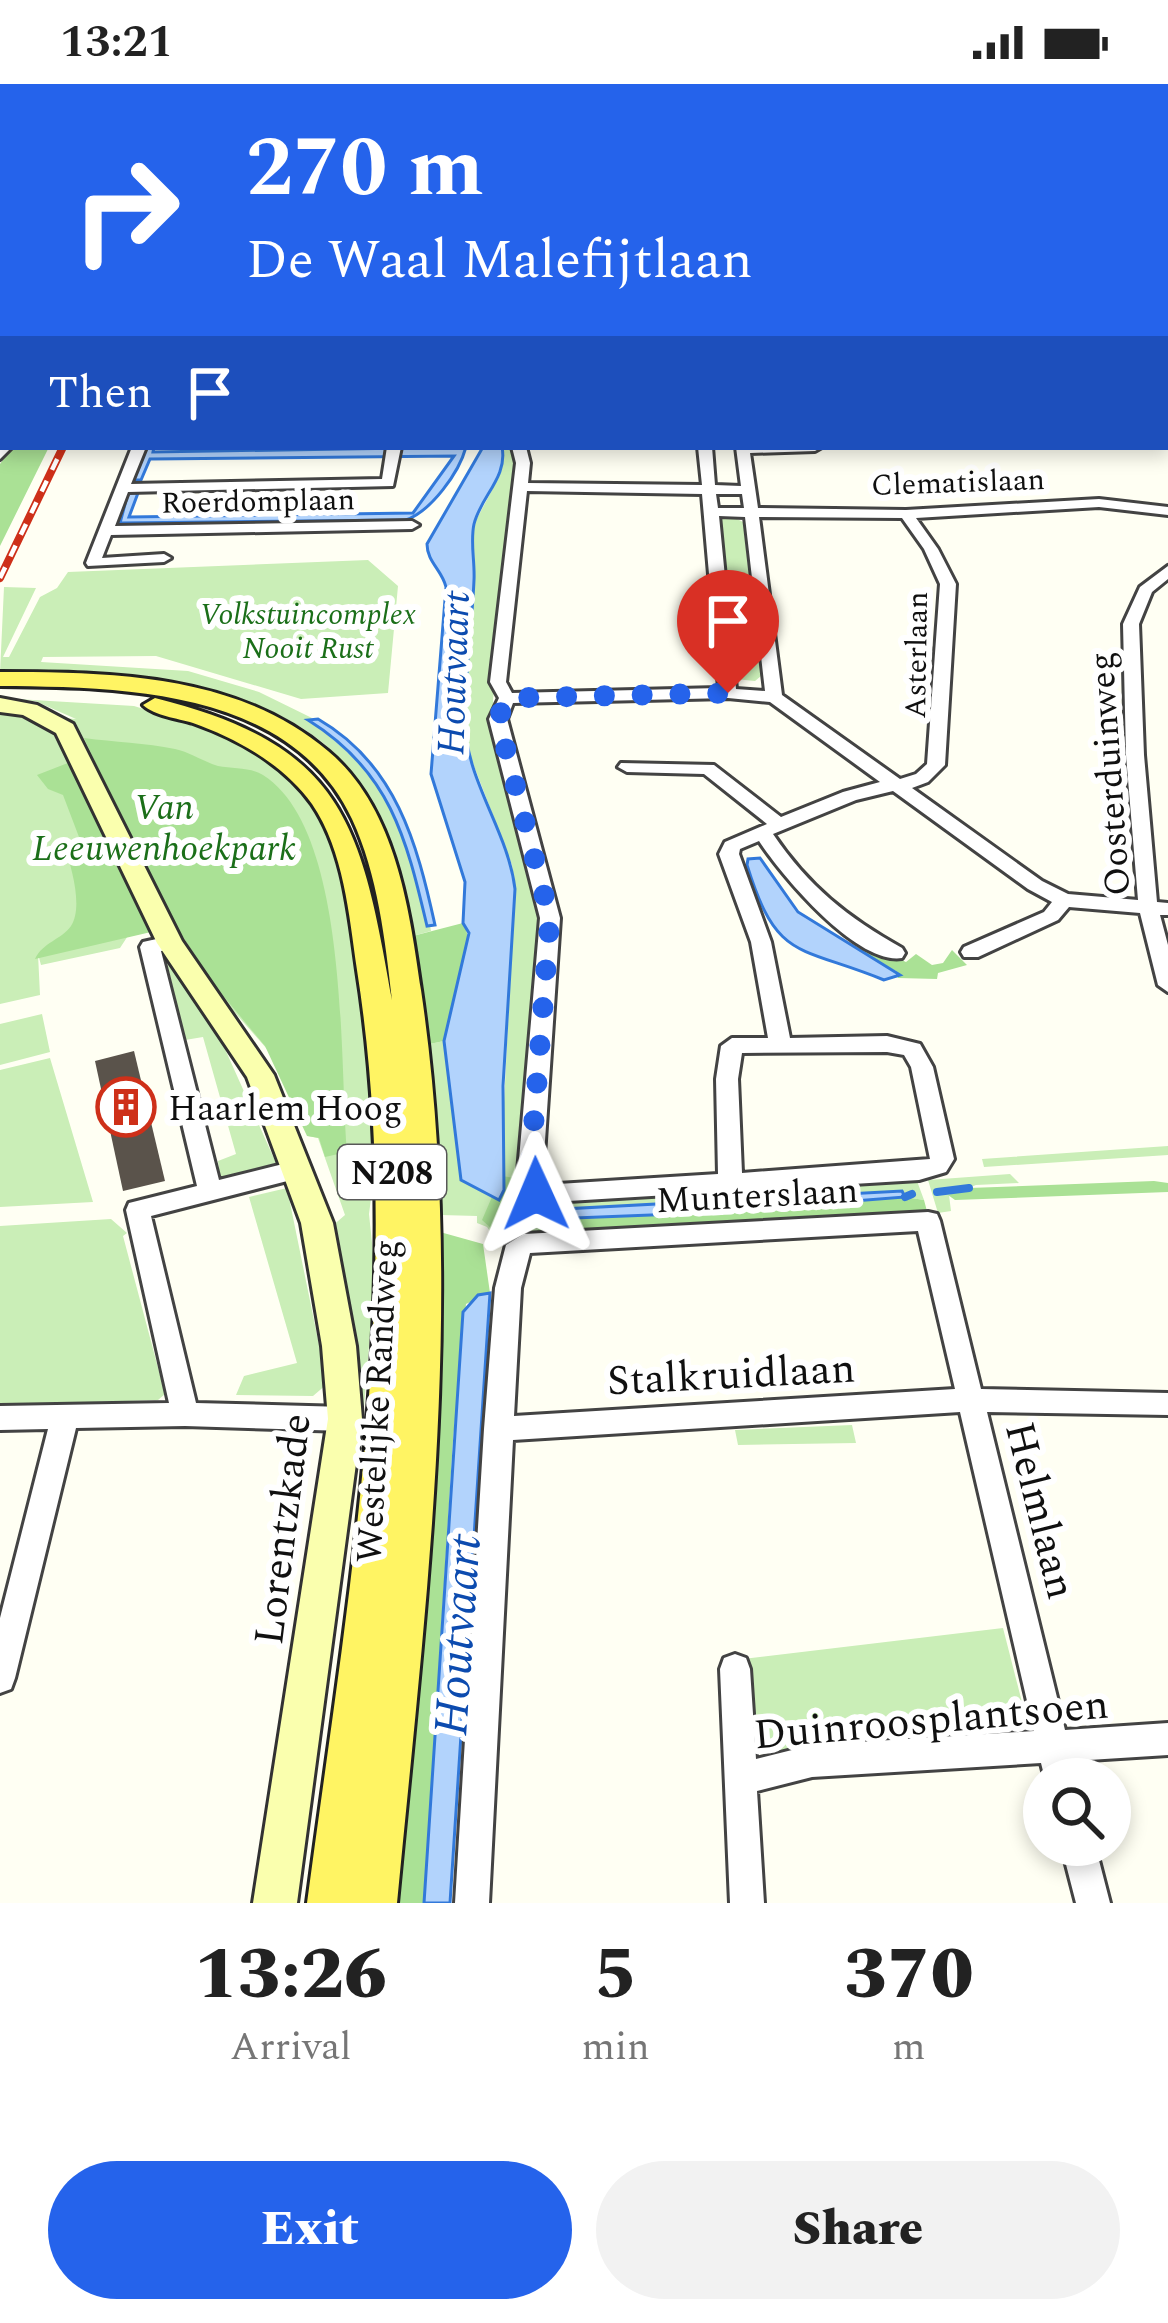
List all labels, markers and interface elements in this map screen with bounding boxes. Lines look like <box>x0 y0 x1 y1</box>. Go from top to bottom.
text: 13:21 <box>60 8 173 77</box>
text: 270 m <box>246 105 484 233</box>
icon: right <box>48 132 204 288</box>
text: De Waal Malefijtlaan <box>246 220 753 302</box>
text: Then <box>48 359 153 428</box>
icon: arrive <box>177 360 243 426</box>
street label: Clematislaan <box>870 457 1046 509</box>
street label: Roerdomplaan <box>161 477 355 527</box>
pin <box>677 570 779 693</box>
icon: arrive <box>695 588 761 654</box>
water label: Houtvaart <box>422 590 487 756</box>
street label: Asterlaan <box>893 591 941 719</box>
park label: Volkstuincomplex Nooit Rust <box>200 592 416 672</box>
street label: Oosterduinweg <box>1075 650 1146 898</box>
park label: Van Leeuwenhoekpark <box>32 781 296 877</box>
building icon: Haarlem Hoog <box>95 1076 157 1138</box>
place label: Haarlem Hoog <box>168 1082 403 1137</box>
position arrow <box>473 1131 599 1257</box>
road number: N208 <box>338 1145 446 1199</box>
street label: Munterslaan <box>655 1164 860 1229</box>
street label: Westelijke Randweg <box>343 1238 414 1564</box>
street label: Stalkruidlaan <box>605 1338 857 1413</box>
street label: Lorentzkade <box>238 1410 329 1649</box>
street label: Helmlaan <box>987 1415 1092 1606</box>
water label: Houtvaart <box>415 1531 502 1738</box>
street label: Duinroosplantsoen <box>751 1674 1111 1767</box>
map controls <box>1023 1758 1131 1866</box>
button: search <box>1023 1758 1131 1866</box>
text: 13:26 <box>194 1921 387 2030</box>
text: 5 <box>594 1921 637 2030</box>
text: 370 <box>844 1921 974 2030</box>
text: Arrival <box>230 2018 352 2077</box>
text: min <box>582 2018 650 2077</box>
text: m <box>892 2018 926 2077</box>
button: Exit <box>48 2161 572 2299</box>
button: Share <box>596 2161 1120 2299</box>

